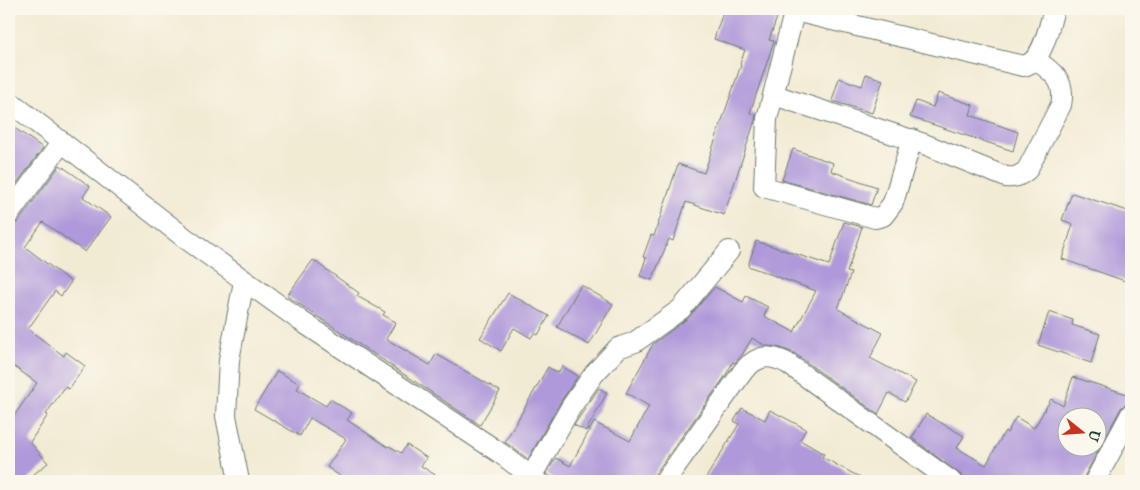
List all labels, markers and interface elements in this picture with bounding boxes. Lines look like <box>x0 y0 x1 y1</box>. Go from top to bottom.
north arrow <box>1058 408 1108 458</box>
text: U <box>1084 428 1104 444</box>

